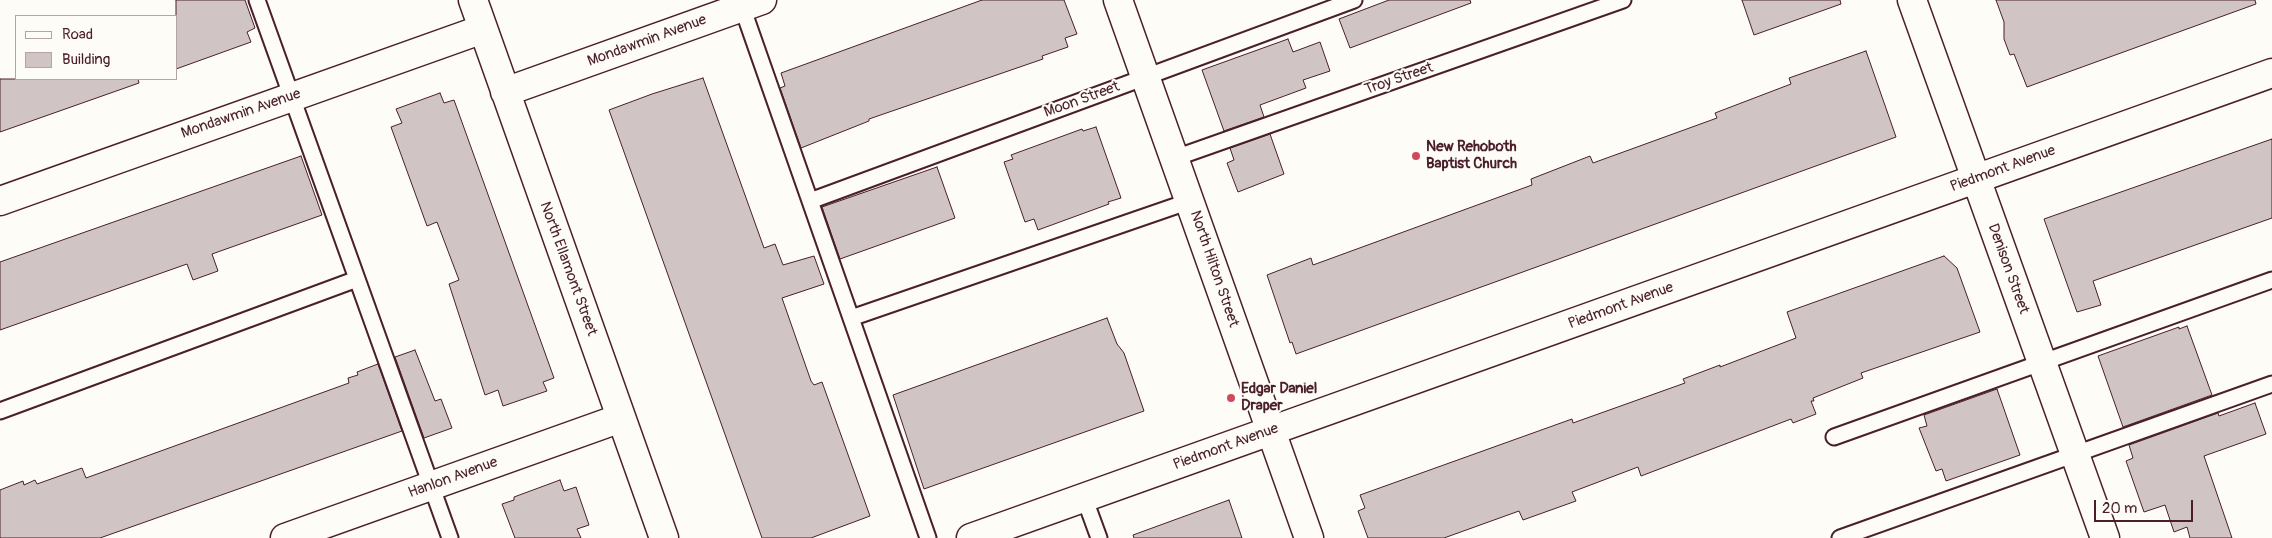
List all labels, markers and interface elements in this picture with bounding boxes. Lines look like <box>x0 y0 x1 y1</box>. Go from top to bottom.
street label: Mondawmin Avenue <box>585 11 709 71</box>
legend <box>15 15 178 80</box>
text: Road <box>62 25 93 44</box>
text: Building <box>62 50 110 69</box>
street label: Troy Street <box>1362 59 1436 99</box>
street label: Moon Street <box>1042 78 1122 122</box>
street label: Mondawmin Avenue <box>179 85 303 143</box>
place label: New Rehoboth Baptist Church <box>1426 138 1517 173</box>
street label: Piedmont Avenue <box>1948 142 2058 196</box>
marker: New Rehoboth Baptist Church <box>1410 150 1422 162</box>
street label: North Ellamont Street <box>535 200 601 338</box>
street label: North Hilton Street <box>1186 208 1242 330</box>
street label: Denison Street <box>1983 221 2033 317</box>
street label: Piedmont Avenue <box>1566 279 1676 333</box>
place label: Edgar Daniel Draper <box>1241 380 1317 415</box>
marker: Edgar Daniel Draper <box>1225 392 1237 404</box>
street label: Piedmont Avenue <box>1171 420 1281 474</box>
street label: Hanlon Avenue <box>406 453 500 503</box>
scale bar <box>2097 490 2196 522</box>
text: 20 m <box>2102 499 2137 518</box>

